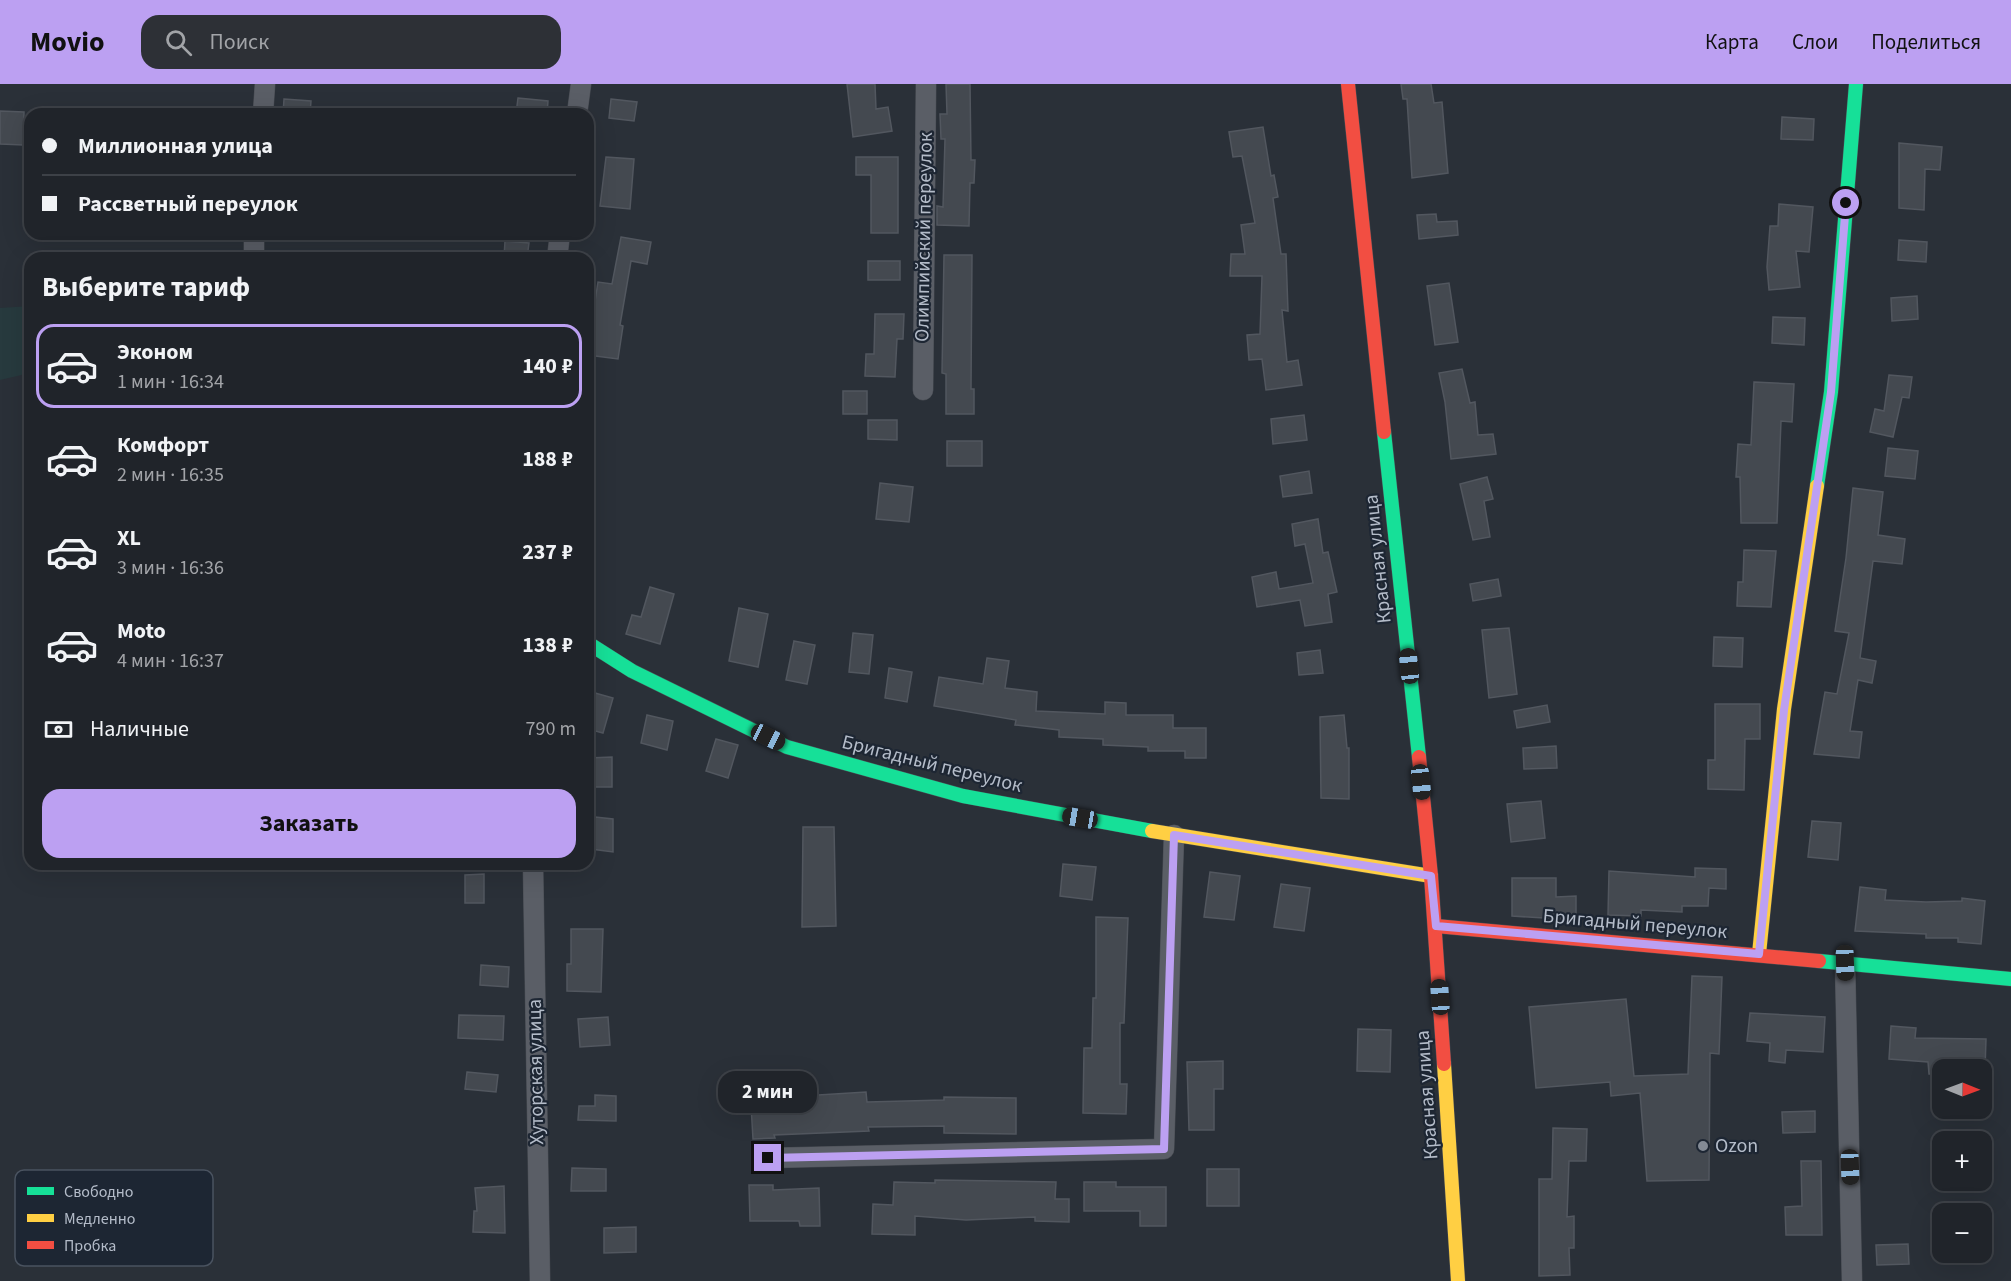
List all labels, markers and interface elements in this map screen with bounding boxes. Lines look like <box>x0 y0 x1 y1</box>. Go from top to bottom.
search box <box>141 15 561 69</box>
text: Movio <box>30 22 105 62</box>
icon: search <box>162 26 195 59</box>
text: Поиск <box>210 26 269 58</box>
text: Карта <box>1705 27 1759 57</box>
text: Слои <box>1792 27 1838 57</box>
text: Поделиться <box>1871 27 1981 57</box>
text: Миллионная улица <box>78 130 273 162</box>
street label: Олимпийский переулок <box>908 132 940 342</box>
text: Рассветный переулок <box>78 188 298 220</box>
route start <box>1832 189 1859 216</box>
text: Выберите тариф <box>42 268 250 307</box>
text: Эконом <box>117 336 193 368</box>
icon: car <box>45 339 99 393</box>
text: 140 ₽ <box>522 350 573 382</box>
text: 1 мин · 16:34 <box>117 368 224 396</box>
text: Комфорт <box>117 429 209 461</box>
icon: car <box>45 432 99 486</box>
text: 188 ₽ <box>522 443 573 475</box>
text: 2 мин · 16:35 <box>117 461 224 489</box>
street label: Красная улица <box>1357 493 1399 625</box>
text: XL <box>117 522 141 554</box>
icon: car <box>45 525 99 579</box>
text: 237 ₽ <box>522 536 573 568</box>
text: 3 мин · 16:36 <box>117 554 224 582</box>
text: Moto <box>117 615 166 647</box>
icon: car <box>45 618 99 672</box>
text: 138 ₽ <box>522 629 573 661</box>
text: 4 мин · 16:37 <box>117 647 224 675</box>
car <box>1398 647 1420 685</box>
icon: cash <box>42 713 75 746</box>
text: Наличные <box>90 713 189 745</box>
text: 790 m <box>526 715 576 743</box>
car <box>748 721 788 753</box>
street label: Бригадный переулок <box>839 728 1025 800</box>
car <box>1410 763 1432 801</box>
button: Заказать <box>42 789 576 858</box>
car <box>1061 806 1099 830</box>
street label: Бригадный переулок <box>1542 902 1728 946</box>
car <box>1835 945 1855 981</box>
car <box>1430 978 1450 1016</box>
street label: Хуторская улица <box>521 999 551 1145</box>
street label: Красная улица <box>1409 1029 1445 1161</box>
north arrow <box>1932 1059 1992 1119</box>
map controls <box>1932 1059 1992 1263</box>
callout: 2 мин <box>718 1071 818 1113</box>
text: 2 мин <box>742 1078 793 1106</box>
button: + <box>1932 1131 1992 1191</box>
place label: Ozon <box>1715 1132 1758 1160</box>
marker: Ozon <box>1696 1139 1710 1153</box>
route end <box>754 1144 781 1171</box>
car <box>1840 1149 1860 1185</box>
legend <box>15 1170 213 1266</box>
text: Свободно <box>64 1181 134 1203</box>
button: − <box>1932 1203 1992 1263</box>
text: Медленно <box>64 1208 135 1230</box>
text: Пробка <box>64 1235 116 1257</box>

